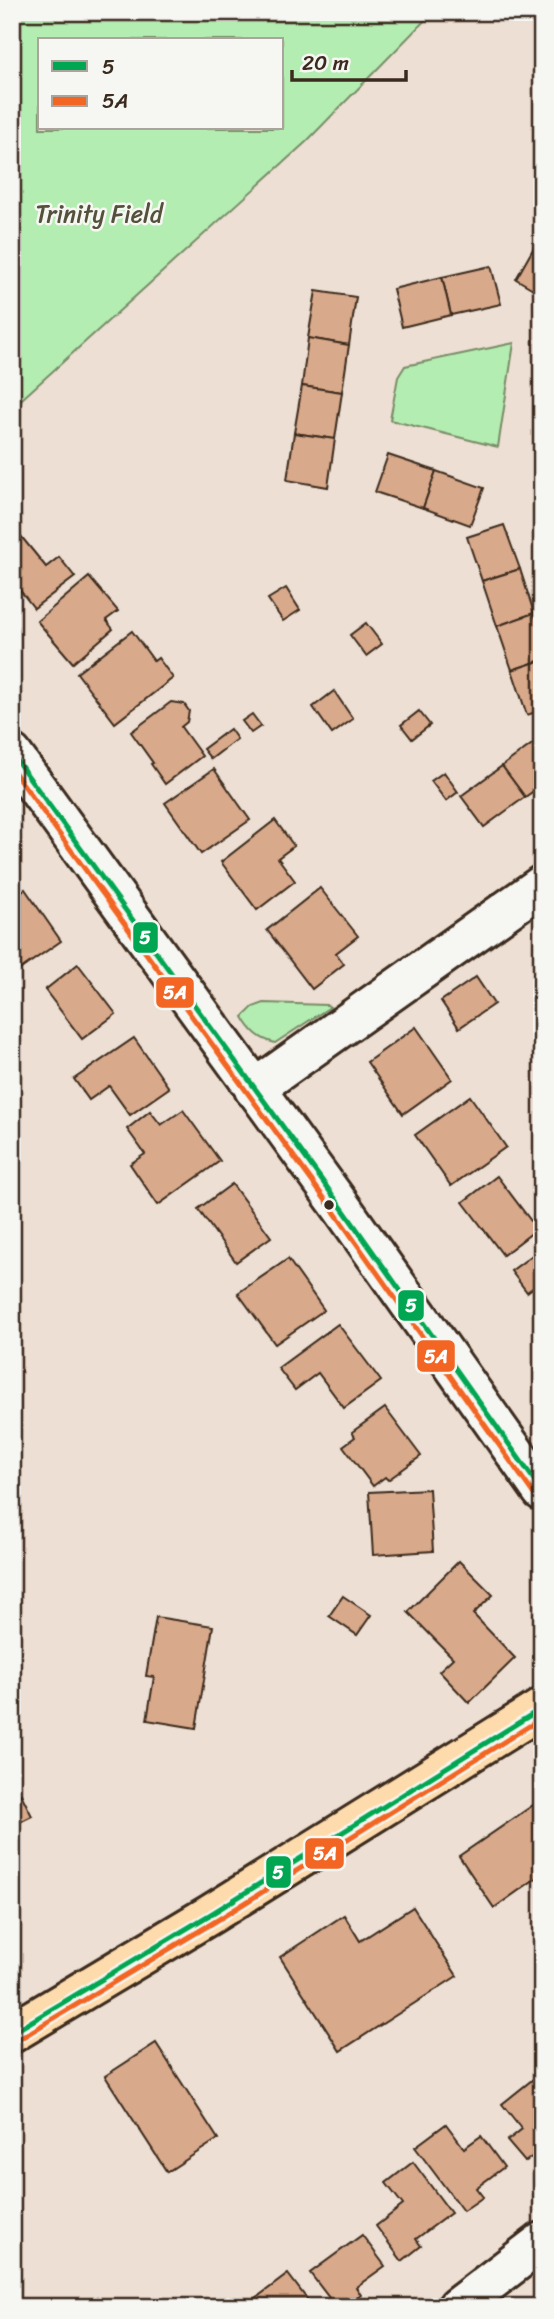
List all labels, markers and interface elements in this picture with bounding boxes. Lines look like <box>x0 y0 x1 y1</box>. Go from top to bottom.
legend <box>38 38 284 130</box>
scale bar <box>292 38 405 82</box>
text: 20 m <box>302 44 349 82</box>
text: 5 <box>102 48 115 86</box>
text: 5A <box>102 82 129 120</box>
park label: Trinity Field <box>35 193 164 235</box>
line badge: 5 <box>132 921 159 954</box>
text: 5 <box>139 921 151 954</box>
line badge: 5A <box>155 976 195 1009</box>
text: 5A <box>163 976 187 1009</box>
unlabelled marker <box>322 1198 336 1212</box>
line badge: 5 <box>397 1289 425 1322</box>
text: 5 <box>405 1289 417 1322</box>
line badge: 5A <box>416 1339 456 1373</box>
text: 5A <box>424 1340 448 1373</box>
line badge: 5A <box>304 1837 345 1870</box>
text: 5A <box>313 1837 337 1870</box>
line badge: 5 <box>265 1855 292 1889</box>
text: 5 <box>272 1856 284 1889</box>

